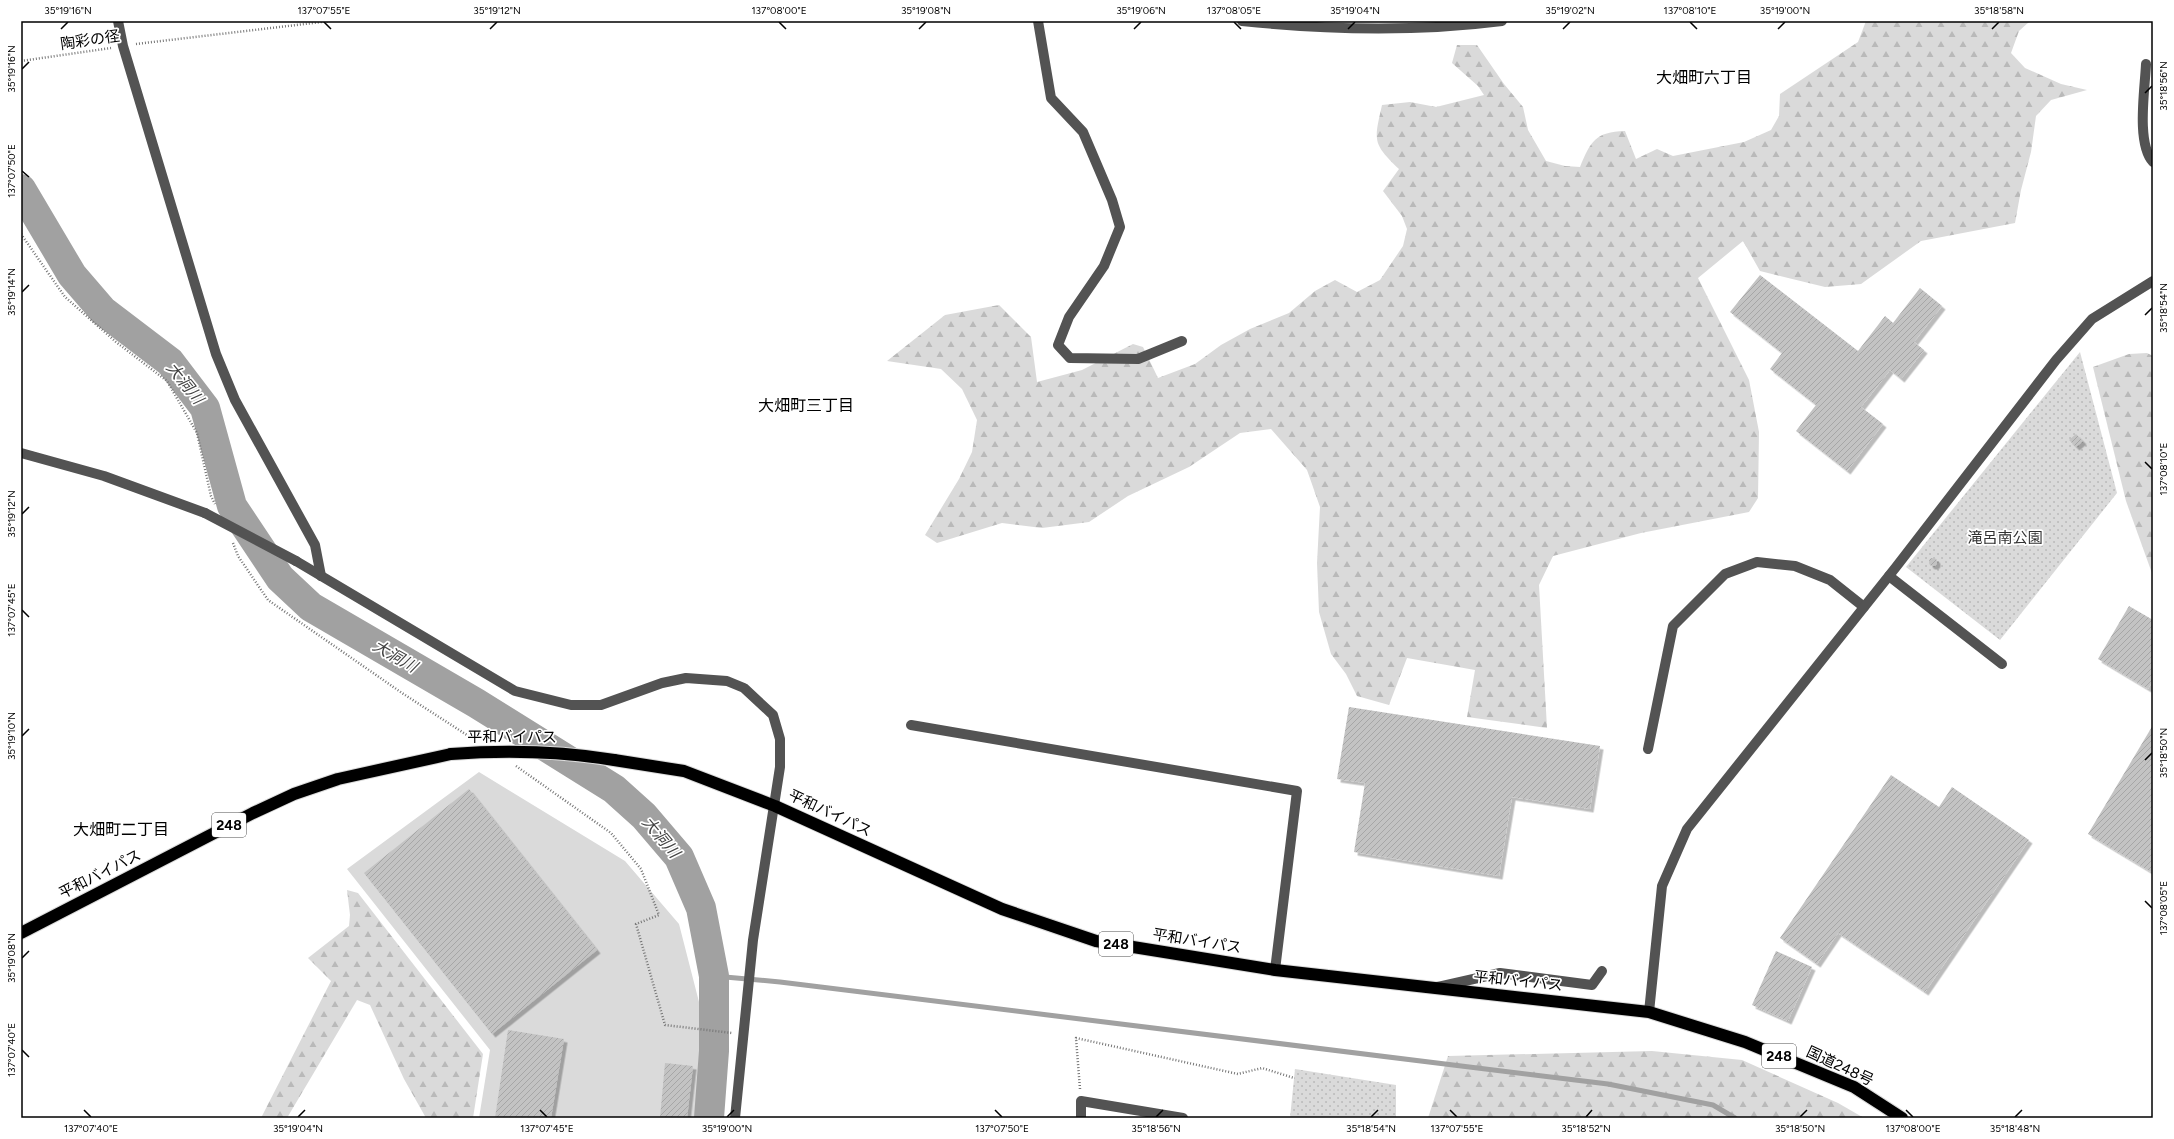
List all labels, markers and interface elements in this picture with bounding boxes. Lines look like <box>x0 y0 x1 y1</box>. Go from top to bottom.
text: 35°19'16"N <box>44 4 92 17</box>
text: 137°07'55"E <box>297 4 351 17</box>
text: 35°19'12"N <box>473 4 521 17</box>
text: 137°08'00"E <box>751 4 807 17</box>
text: 35°19'08"N <box>901 4 951 17</box>
text: 35°19'06"N <box>1116 4 1166 17</box>
text: 137°08'05"E <box>1207 4 1261 17</box>
text: 35°19'04"N <box>1330 4 1380 17</box>
text: 35°19'02"N <box>1545 4 1595 17</box>
text: 137°08'10"E <box>1664 4 1716 17</box>
text: 35°19'00"N <box>1760 4 1810 17</box>
text: 35°18'58"N <box>1974 4 2024 17</box>
street label: 陶彩の径 <box>59 27 121 53</box>
text: 35°19'16"N <box>5 45 18 93</box>
text: 35°18'56"N <box>2157 61 2170 111</box>
district label: 大畑町六丁目 <box>1656 68 1752 87</box>
text: 137°07'50"E <box>5 144 18 198</box>
text: 35°19'14"N <box>5 268 18 316</box>
text: 35°18'54"N <box>2157 283 2170 333</box>
water label: 大洞川 <box>163 358 209 409</box>
district label: 大畑町三丁目 <box>758 396 854 415</box>
text: 137°08'10"E <box>2157 443 2170 495</box>
text: 35°19'12"N <box>5 490 18 538</box>
park label: 滝呂南公園 <box>1967 529 2043 547</box>
text: 137°07'45"E <box>5 583 18 637</box>
water label: 大洞川 <box>369 636 422 677</box>
text: 35°19'10"N <box>5 712 18 760</box>
street label: 平和バイパス <box>467 728 557 746</box>
text: 35°18'50"N <box>2157 728 2170 778</box>
street label: 平和バイパス <box>786 786 874 840</box>
road number: 248 <box>212 813 246 837</box>
water label: 大洞川 <box>638 813 685 863</box>
district label: 大畑町二丁目 <box>73 820 169 839</box>
street label: 平和バイパス <box>56 846 144 902</box>
text: 137°08'05"E <box>2157 881 2170 935</box>
street label: 平和バイパス <box>1151 925 1243 957</box>
road number: 248 <box>1099 932 1133 956</box>
text: 35°19'08"N <box>5 933 18 983</box>
street label: 平和バイパス <box>1472 967 1564 995</box>
text: 137°07'40"E <box>5 1023 18 1077</box>
street label: 国道248号 <box>1804 1043 1876 1089</box>
road number: 248 <box>1762 1044 1796 1068</box>
text: 137°07'40"E <box>64 1122 118 1135</box>
text: 35°19'04"N <box>273 1122 323 1135</box>
text: 137°07'45"E <box>520 1122 574 1135</box>
text: 35°19'00"N <box>702 1122 752 1135</box>
text: 137°07'50"E <box>975 1122 1029 1135</box>
text: 35°18'56"N <box>1131 1122 1181 1135</box>
text: 35°18'54"N <box>1346 1122 1396 1135</box>
text: 137°07'55"E <box>1430 1122 1484 1135</box>
text: 35°18'52"N <box>1561 1122 1611 1135</box>
text: 35°18'50"N <box>1775 1122 1825 1135</box>
text: 137°08'00"E <box>1885 1122 1941 1135</box>
text: 35°18'48"N <box>1990 1122 2040 1135</box>

